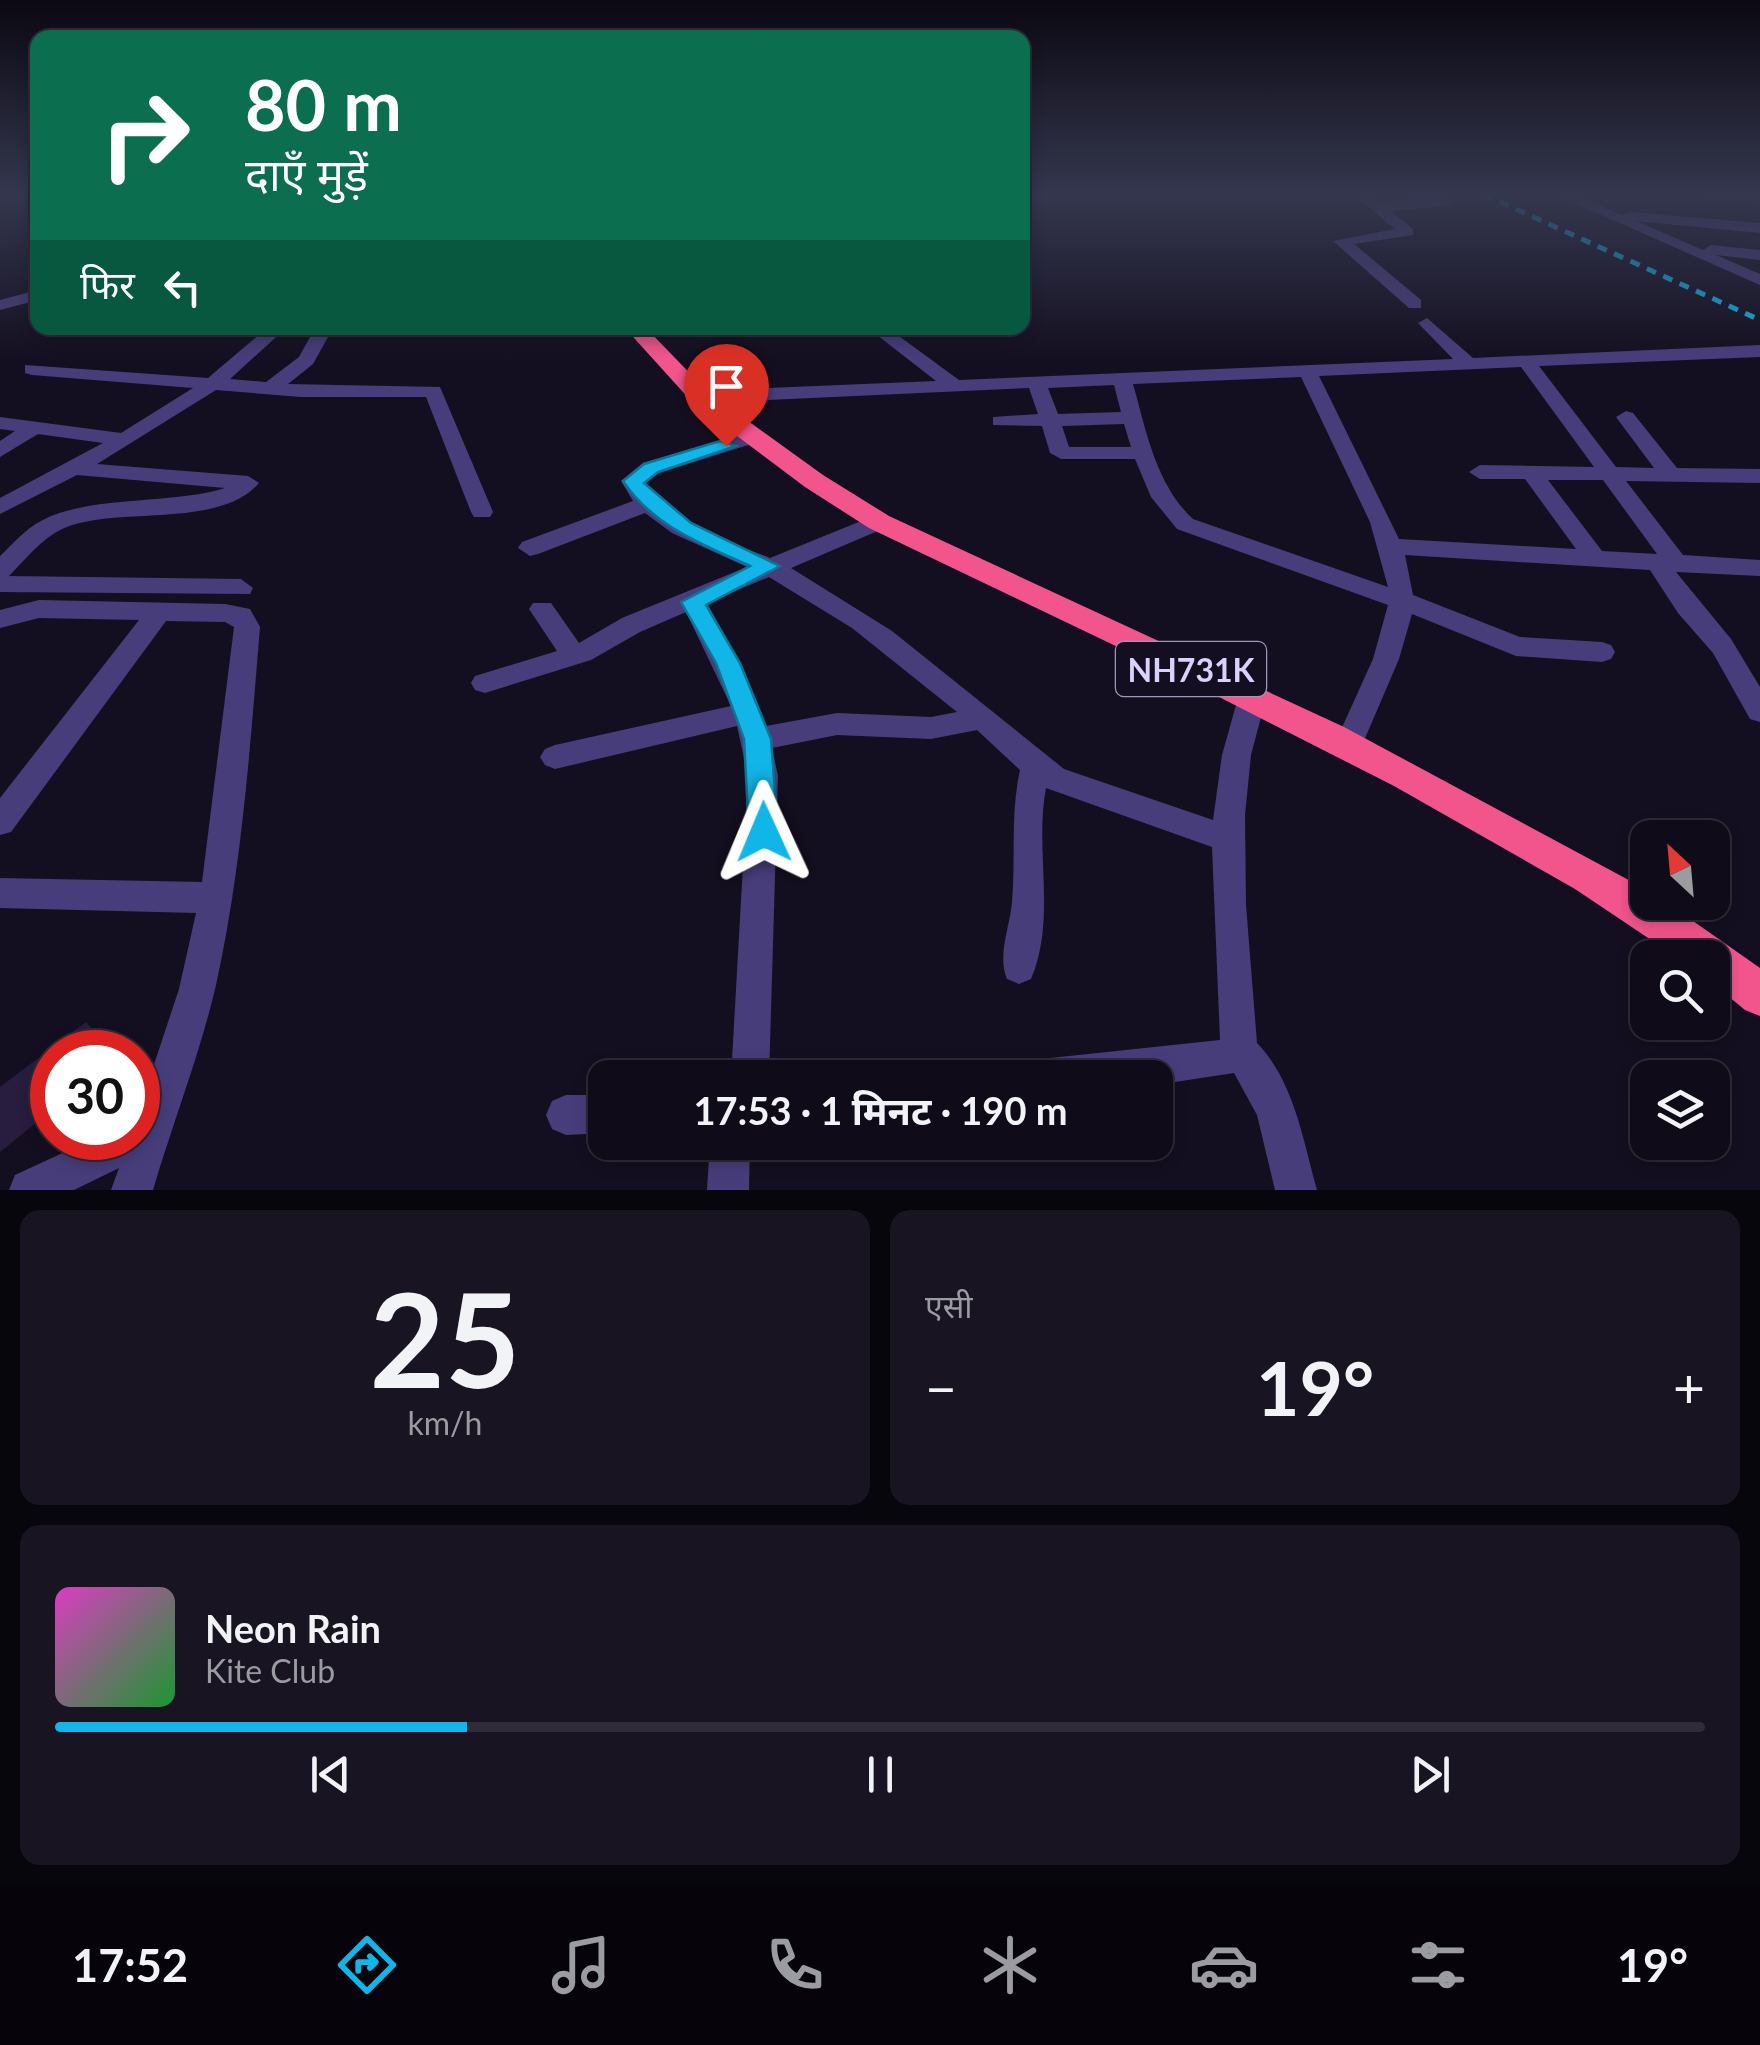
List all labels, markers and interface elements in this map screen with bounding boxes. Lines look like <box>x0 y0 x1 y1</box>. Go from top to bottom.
text: 80 m <box>245 62 402 146</box>
icon: right <box>80 70 210 200</box>
text: दाएँ मुड़ें <box>245 147 368 201</box>
icon: left <box>155 260 210 315</box>
text: फिर <box>80 261 135 307</box>
pin <box>684 344 769 447</box>
icon: arrive <box>699 359 754 414</box>
road number: NH731K <box>1116 642 1266 696</box>
position arrow <box>712 780 816 884</box>
north arrow <box>1630 820 1730 920</box>
map controls <box>1630 820 1730 1160</box>
button: search <box>1630 940 1730 1040</box>
speed limit sign: 30 <box>30 1030 160 1160</box>
button: layers <box>1630 1060 1730 1160</box>
text: 17:53 · 1 मिनट · 190 m <box>694 1087 1067 1133</box>
text: 25 <box>370 1260 520 1416</box>
text: एसी <box>925 1286 973 1325</box>
text: 19° <box>1256 1342 1374 1432</box>
text: − <box>925 1354 957 1420</box>
text: + <box>1673 1354 1705 1420</box>
text: km/h <box>408 1403 482 1442</box>
text: Neon Rain <box>205 1605 381 1651</box>
text: Kite Club <box>205 1651 335 1690</box>
icon: previous <box>303 1747 358 1802</box>
icon: pause <box>853 1747 908 1802</box>
icon: next <box>1403 1747 1458 1802</box>
icon: directions <box>332 1930 402 2000</box>
icon: music <box>546 1930 616 2000</box>
icon: phone <box>760 1930 830 2000</box>
icon: climate <box>975 1930 1045 2000</box>
icon: car <box>1189 1930 1259 2000</box>
icon: filters <box>1403 1930 1473 2000</box>
text: 17:52 <box>72 1938 188 1992</box>
text: 19° <box>1617 1938 1688 1992</box>

